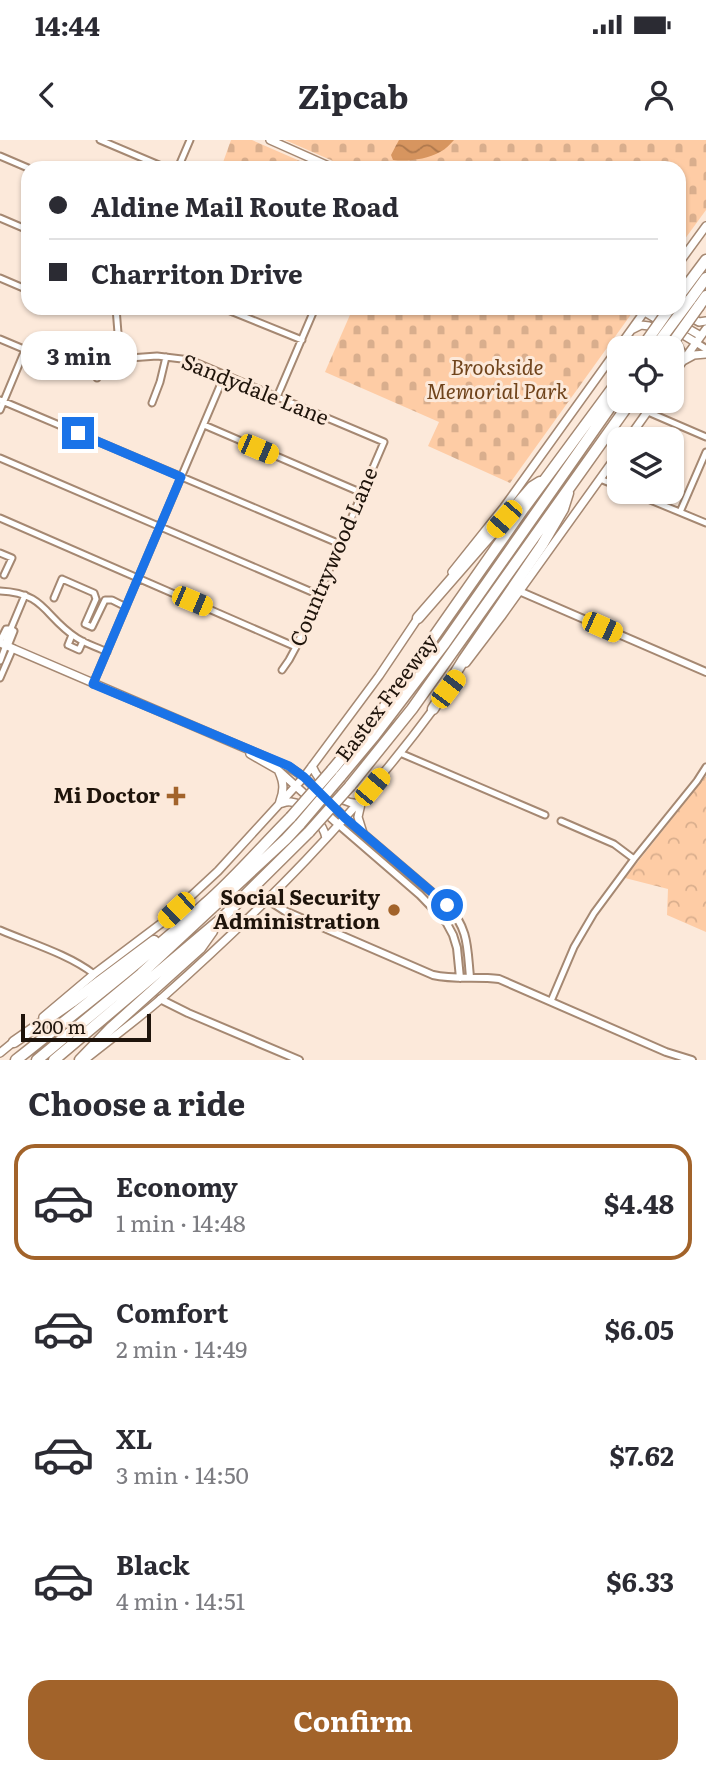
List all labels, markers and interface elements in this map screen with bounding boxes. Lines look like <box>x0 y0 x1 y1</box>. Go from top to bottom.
text: 14:44 <box>35 5 100 44</box>
text: Zipcab <box>298 71 408 119</box>
icon: back <box>28 76 66 114</box>
icon: person <box>640 76 678 114</box>
text: Aldine Mail Route Road <box>91 186 399 225</box>
text: Charriton Drive <box>91 253 303 292</box>
callout: 3 min <box>20 331 136 380</box>
map controls <box>607 336 684 504</box>
button: locate <box>607 336 684 413</box>
text: 3 min <box>47 338 111 372</box>
street label: Sandydale Lane <box>178 344 334 431</box>
park label: Brookside Memorial Park <box>426 350 568 405</box>
route end <box>62 417 94 449</box>
button: layers <box>607 427 684 504</box>
car <box>235 431 282 467</box>
street label: Countrywood Lane <box>280 461 384 650</box>
car <box>483 496 526 542</box>
car <box>169 583 216 619</box>
car <box>579 609 626 645</box>
street label: Eastex Freeway <box>327 625 444 767</box>
car <box>427 666 470 712</box>
car <box>351 764 394 810</box>
place label: Mi Doctor <box>53 778 161 809</box>
marker: Mi Doctor <box>166 786 186 806</box>
place label: Social Security Administration <box>213 880 380 935</box>
car <box>154 888 199 932</box>
route start <box>431 889 463 921</box>
marker: Social Security Administration <box>386 902 402 918</box>
scale bar <box>21 1011 150 1043</box>
text: 200 m <box>32 1012 86 1040</box>
text: Choose a ride <box>28 1078 245 1126</box>
text: Economy <box>116 1166 238 1205</box>
icon: car <box>32 1171 95 1234</box>
text: $4.48 <box>604 1183 674 1222</box>
text: 1 min · 14:48 <box>116 1205 246 1239</box>
text: Comfort <box>116 1292 228 1331</box>
icon: car <box>32 1297 95 1360</box>
text: $6.05 <box>605 1309 674 1348</box>
text: 2 min · 14:49 <box>116 1331 247 1365</box>
text: XL <box>116 1418 153 1457</box>
icon: car <box>32 1423 95 1486</box>
text: $7.62 <box>609 1435 674 1474</box>
text: 3 min · 14:50 <box>116 1457 249 1491</box>
text: Black <box>116 1544 190 1583</box>
icon: car <box>32 1549 95 1612</box>
text: $6.33 <box>606 1561 674 1600</box>
text: 4 min · 14:51 <box>116 1583 245 1617</box>
button: Confirm <box>28 1680 678 1760</box>

